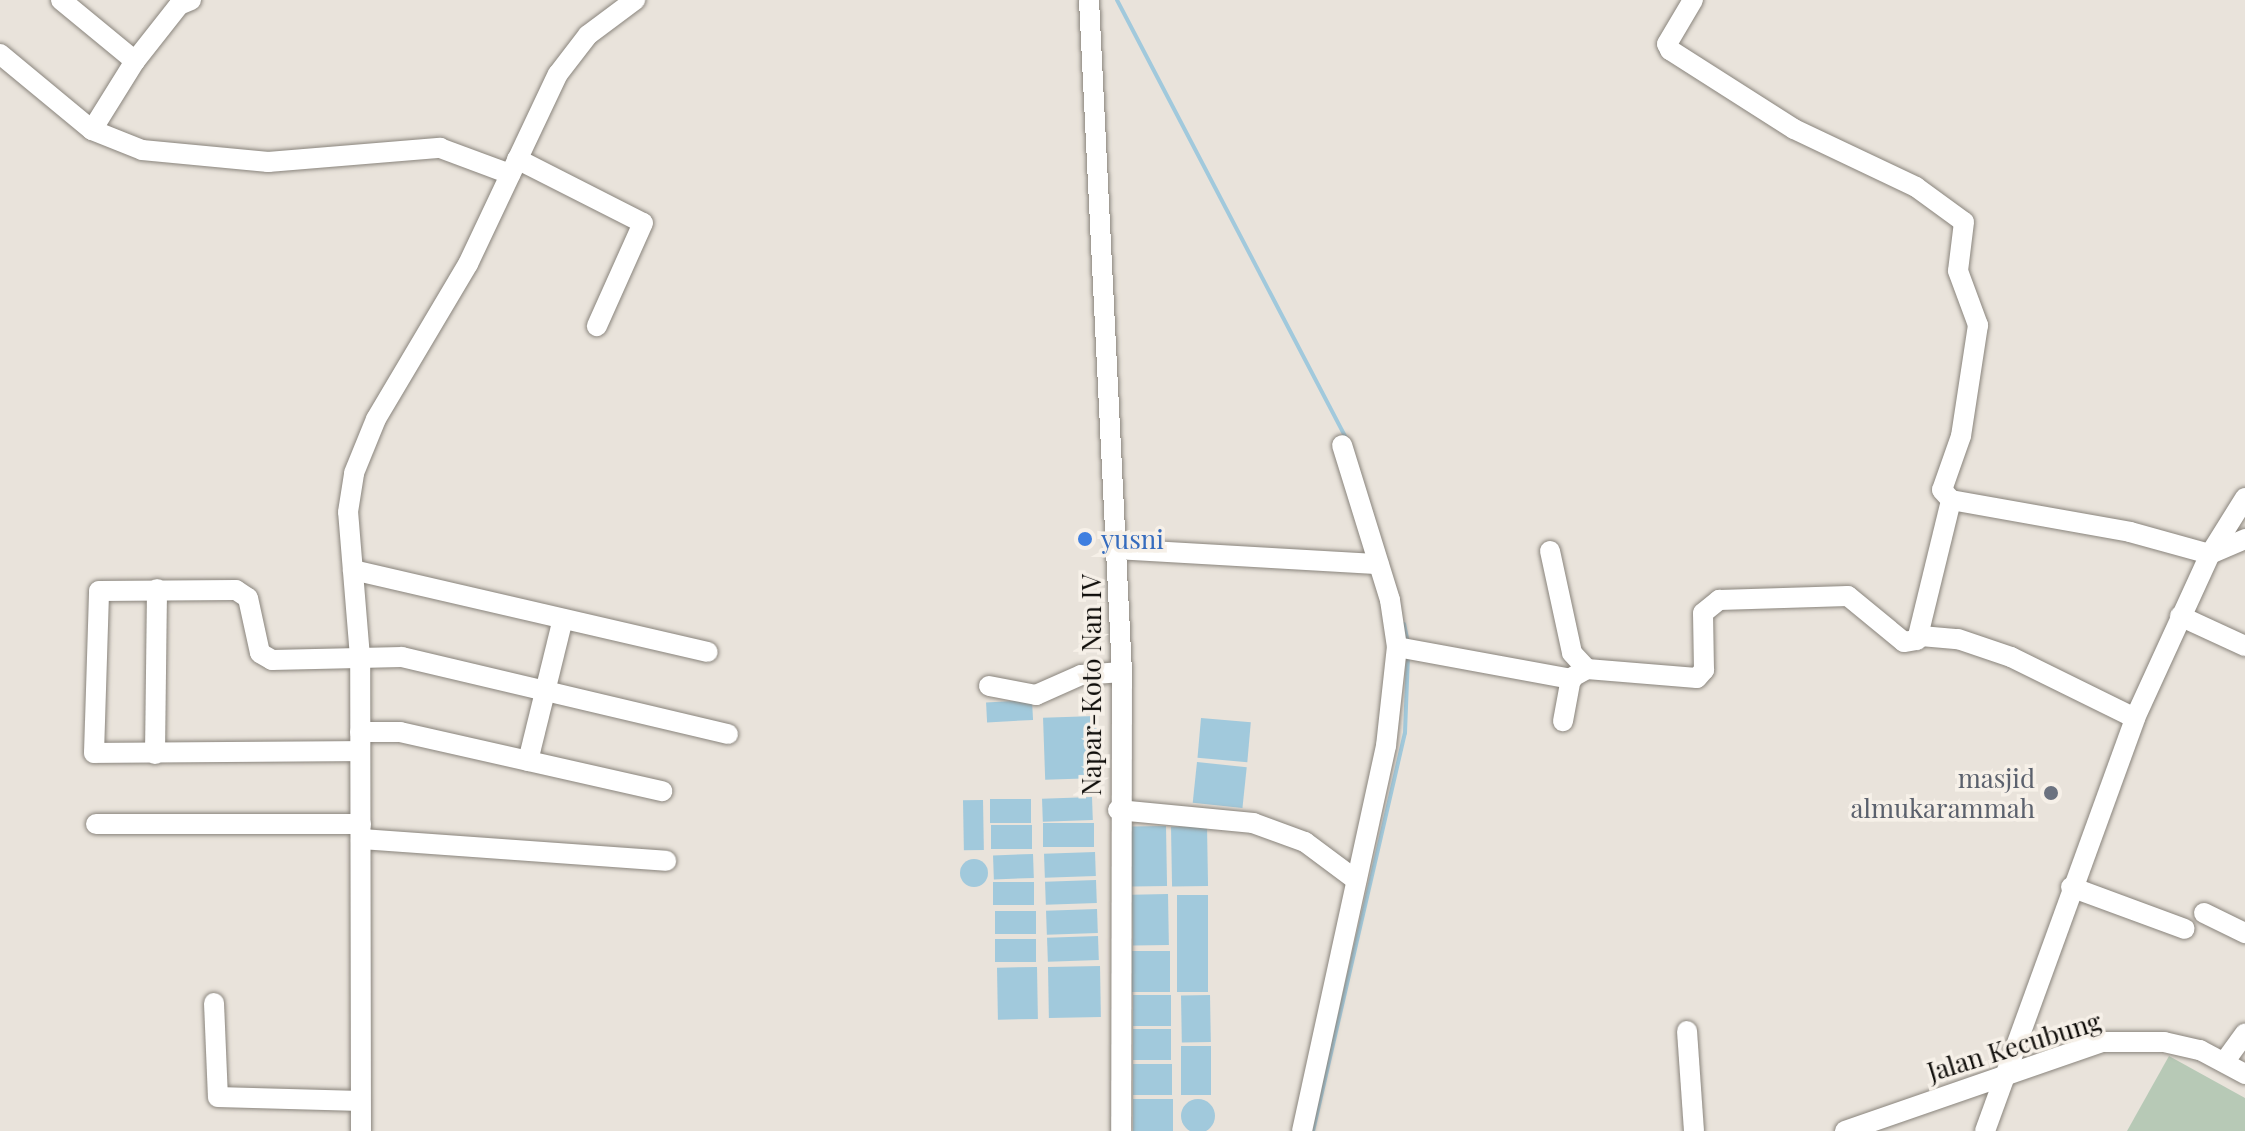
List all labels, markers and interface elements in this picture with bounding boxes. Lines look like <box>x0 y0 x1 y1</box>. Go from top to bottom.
place label: yusni <box>1101 523 1164 555</box>
marker: yusni <box>1076 530 1094 548</box>
street label: Napar-Koto Nan IV <box>1075 574 1107 796</box>
place label: masjid almukarammah <box>1851 762 2035 824</box>
marker: masjid almukarammah <box>2042 784 2060 802</box>
street label: Jalan Kecubung <box>1923 1005 2105 1087</box>

